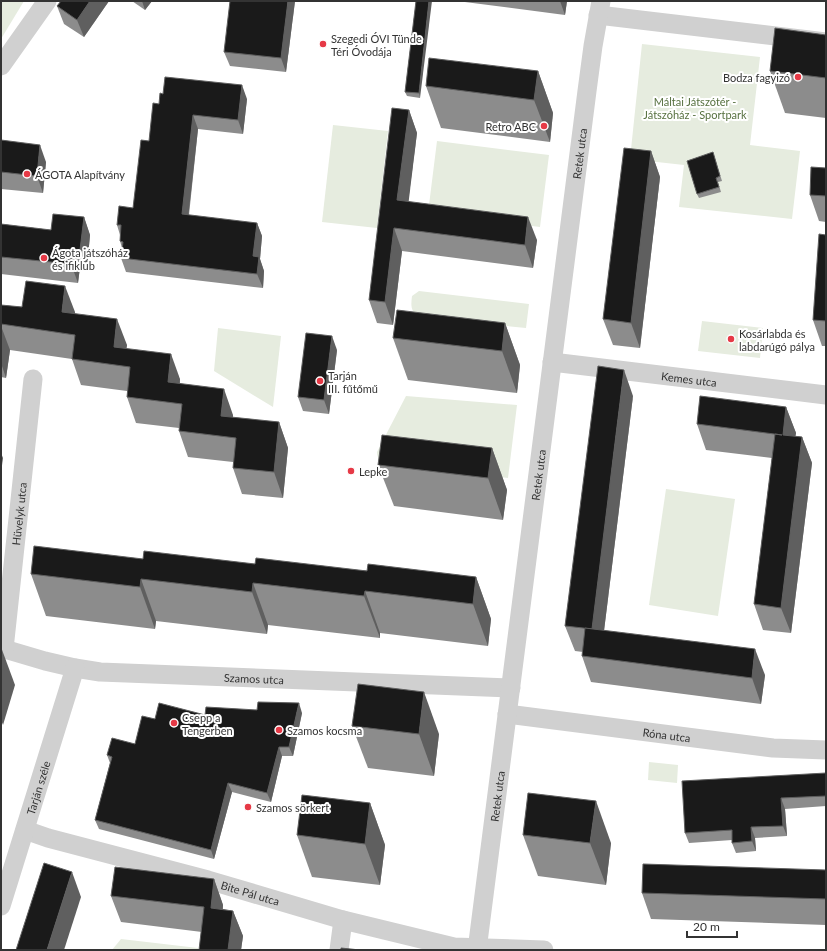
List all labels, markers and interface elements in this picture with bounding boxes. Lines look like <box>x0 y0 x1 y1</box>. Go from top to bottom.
place label: Szegedi ÓVI Tünde Téri Óvodája <box>331 32 422 58</box>
marker: Szegedi ÓVI Tünde Téri Óvodája <box>318 39 328 49</box>
place label: Bodza fagyizó <box>723 71 790 84</box>
marker: Bodza fagyizó <box>793 72 803 82</box>
park label: Máltai Játszótér - Játszóház - Sportpark <box>643 95 747 121</box>
place label: Retro ABC <box>485 120 537 133</box>
marker: Retro ABC <box>539 121 549 131</box>
street label: Retek utca <box>569 127 589 180</box>
place label: ÁGOTA Alapítvány <box>35 168 125 181</box>
marker: ÁGOTA Alapítvány <box>22 169 32 179</box>
place label: Ágota játszóház és ifiklub <box>52 246 128 272</box>
marker: Ágota játszóház és ifiklub <box>39 253 49 263</box>
place label: Kosárlabda és labdarúgó pálya <box>739 327 815 353</box>
marker: Kosárlabda és labdarúgó pálya <box>726 334 736 344</box>
place label: Tarján III. fűtőmű <box>328 369 378 395</box>
street label: Kemes utca <box>660 369 718 388</box>
marker: Tarján III. fűtőmű <box>315 376 325 386</box>
street label: Retek utca <box>528 449 548 501</box>
place label: Lepke <box>359 465 387 478</box>
marker: Lepke <box>346 466 356 476</box>
street label: Hüvelyk utca <box>9 482 28 546</box>
street label: Szamos utca <box>224 670 284 686</box>
place label: Csepp a Tengerben <box>182 711 233 737</box>
marker: Csepp a Tengerben <box>169 718 179 728</box>
place label: Szamos kocsma <box>287 724 362 737</box>
marker: Szamos kocsma <box>274 725 284 735</box>
street label: Róna utca <box>642 725 691 744</box>
street label: Tarján széle <box>23 759 52 816</box>
street label: Retek utca <box>487 770 506 823</box>
place label: Szamos sörkert <box>256 801 329 814</box>
marker: Szamos sörkert <box>243 802 253 812</box>
street label: Bite Pál utca <box>220 878 281 907</box>
scale bar <box>687 913 737 939</box>
text: 20 m <box>693 919 720 934</box>

